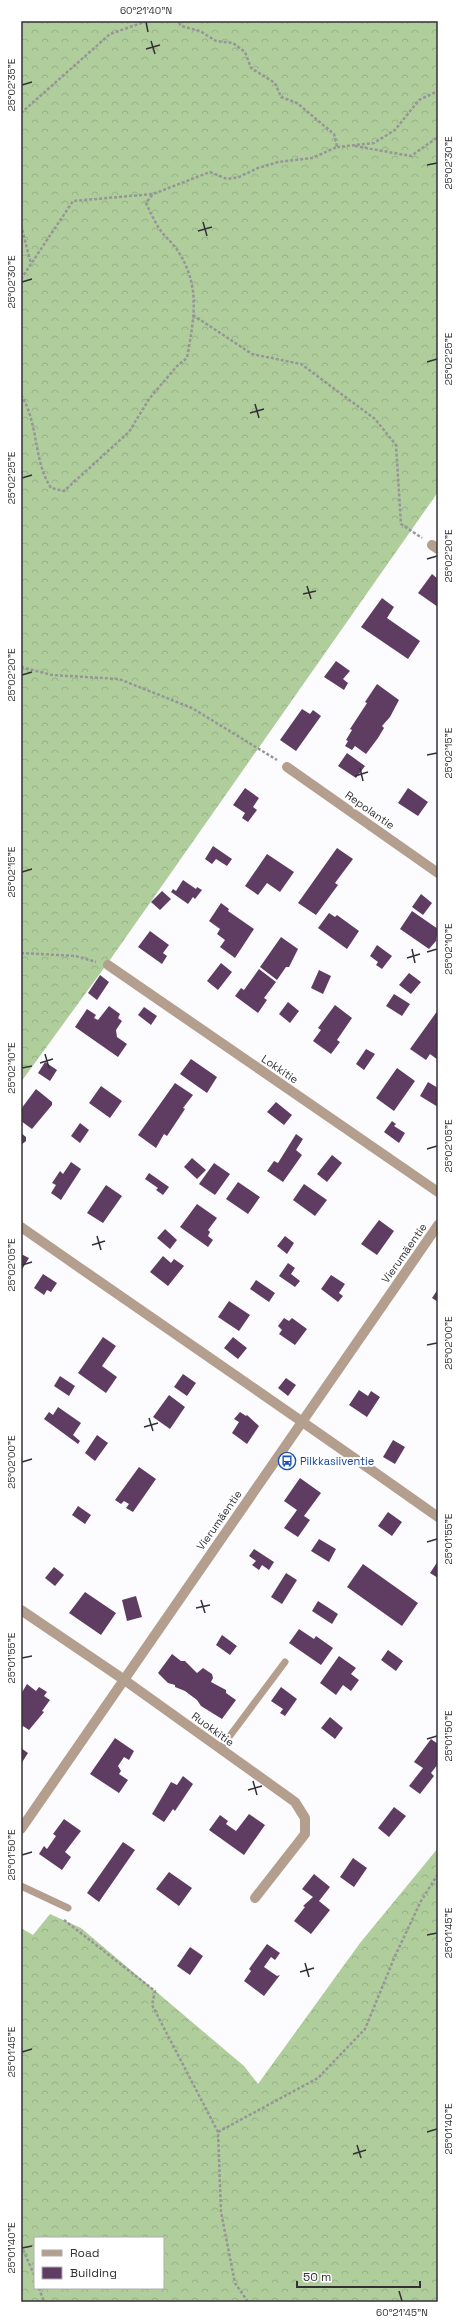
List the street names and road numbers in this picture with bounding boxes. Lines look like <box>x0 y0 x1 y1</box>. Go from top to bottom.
street label: Repolantie <box>343 788 397 832</box>
street label: Lokkitie <box>259 1052 301 1086</box>
street label: Vierumäentie <box>378 1220 430 1286</box>
street label: Vierumäentie <box>193 1487 245 1553</box>
street label: Ruokkitie <box>189 1709 237 1749</box>

